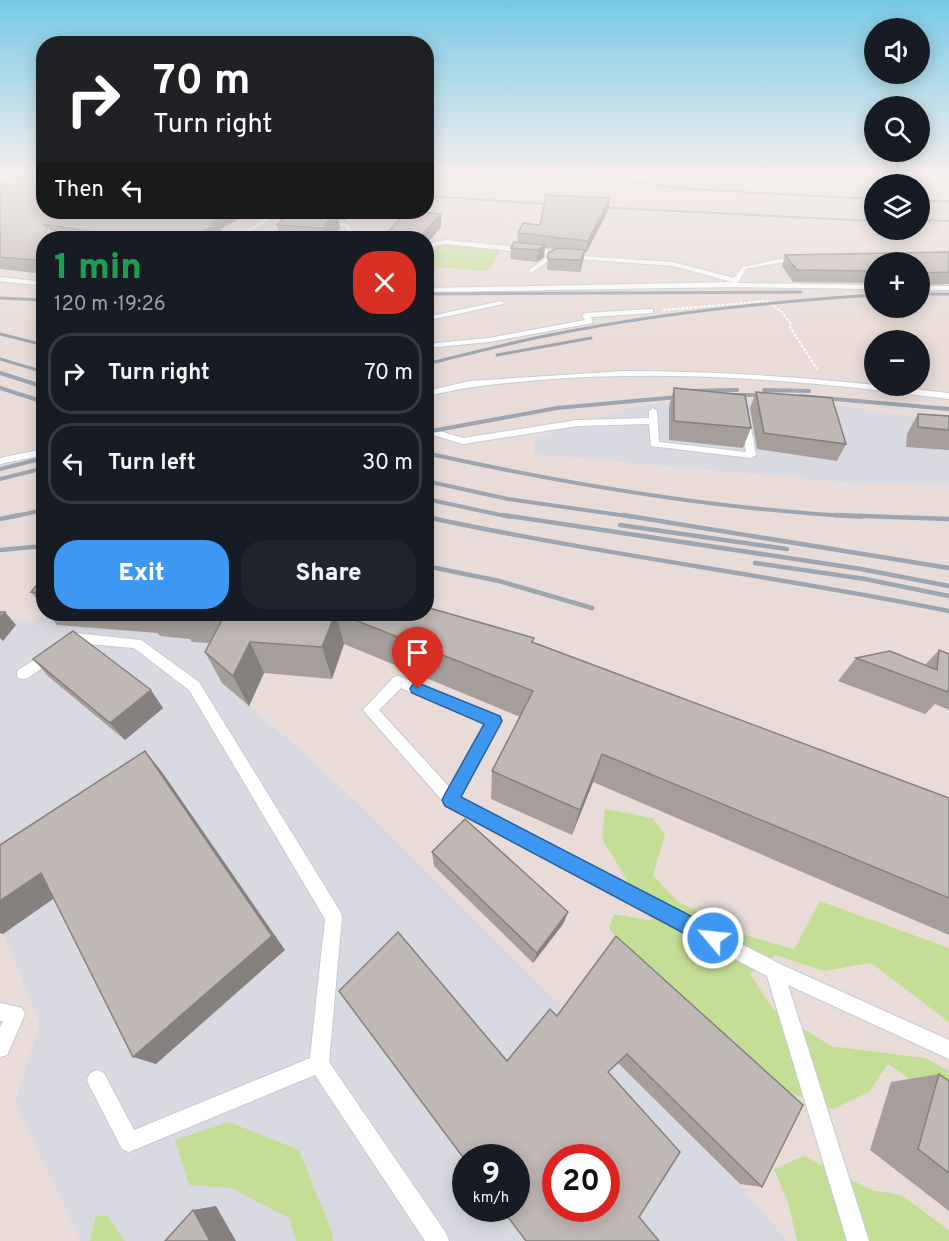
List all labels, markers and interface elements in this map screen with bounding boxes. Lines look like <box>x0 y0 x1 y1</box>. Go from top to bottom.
map controls <box>864 18 930 396</box>
button: sound <box>864 18 930 84</box>
text: 70 m <box>153 56 251 109</box>
icon: right <box>54 60 132 138</box>
button: search <box>864 96 930 162</box>
text: Turn right <box>153 108 272 142</box>
icon: left <box>116 174 149 207</box>
button: layers <box>864 174 930 240</box>
text: Then <box>54 177 104 204</box>
text: 1 min <box>54 246 142 292</box>
button: close <box>353 251 416 314</box>
button: + <box>864 252 930 318</box>
text: 120 m · 19:26 <box>54 292 166 318</box>
button: − <box>864 330 930 396</box>
icon: right <box>57 357 90 390</box>
text: Turn right <box>108 360 210 387</box>
text: 70 m <box>364 360 413 387</box>
icon: left <box>57 447 90 480</box>
text: Turn left <box>108 450 196 477</box>
text: 30 m <box>362 450 413 477</box>
button: Exit <box>54 540 229 609</box>
button: Share <box>241 540 416 609</box>
pin <box>392 627 443 689</box>
icon: arrive <box>401 636 434 669</box>
position arrow <box>681 906 745 970</box>
speed limit sign: 20 <box>542 1144 620 1222</box>
text: 9 <box>482 1157 500 1194</box>
text: km/h <box>473 1189 509 1208</box>

